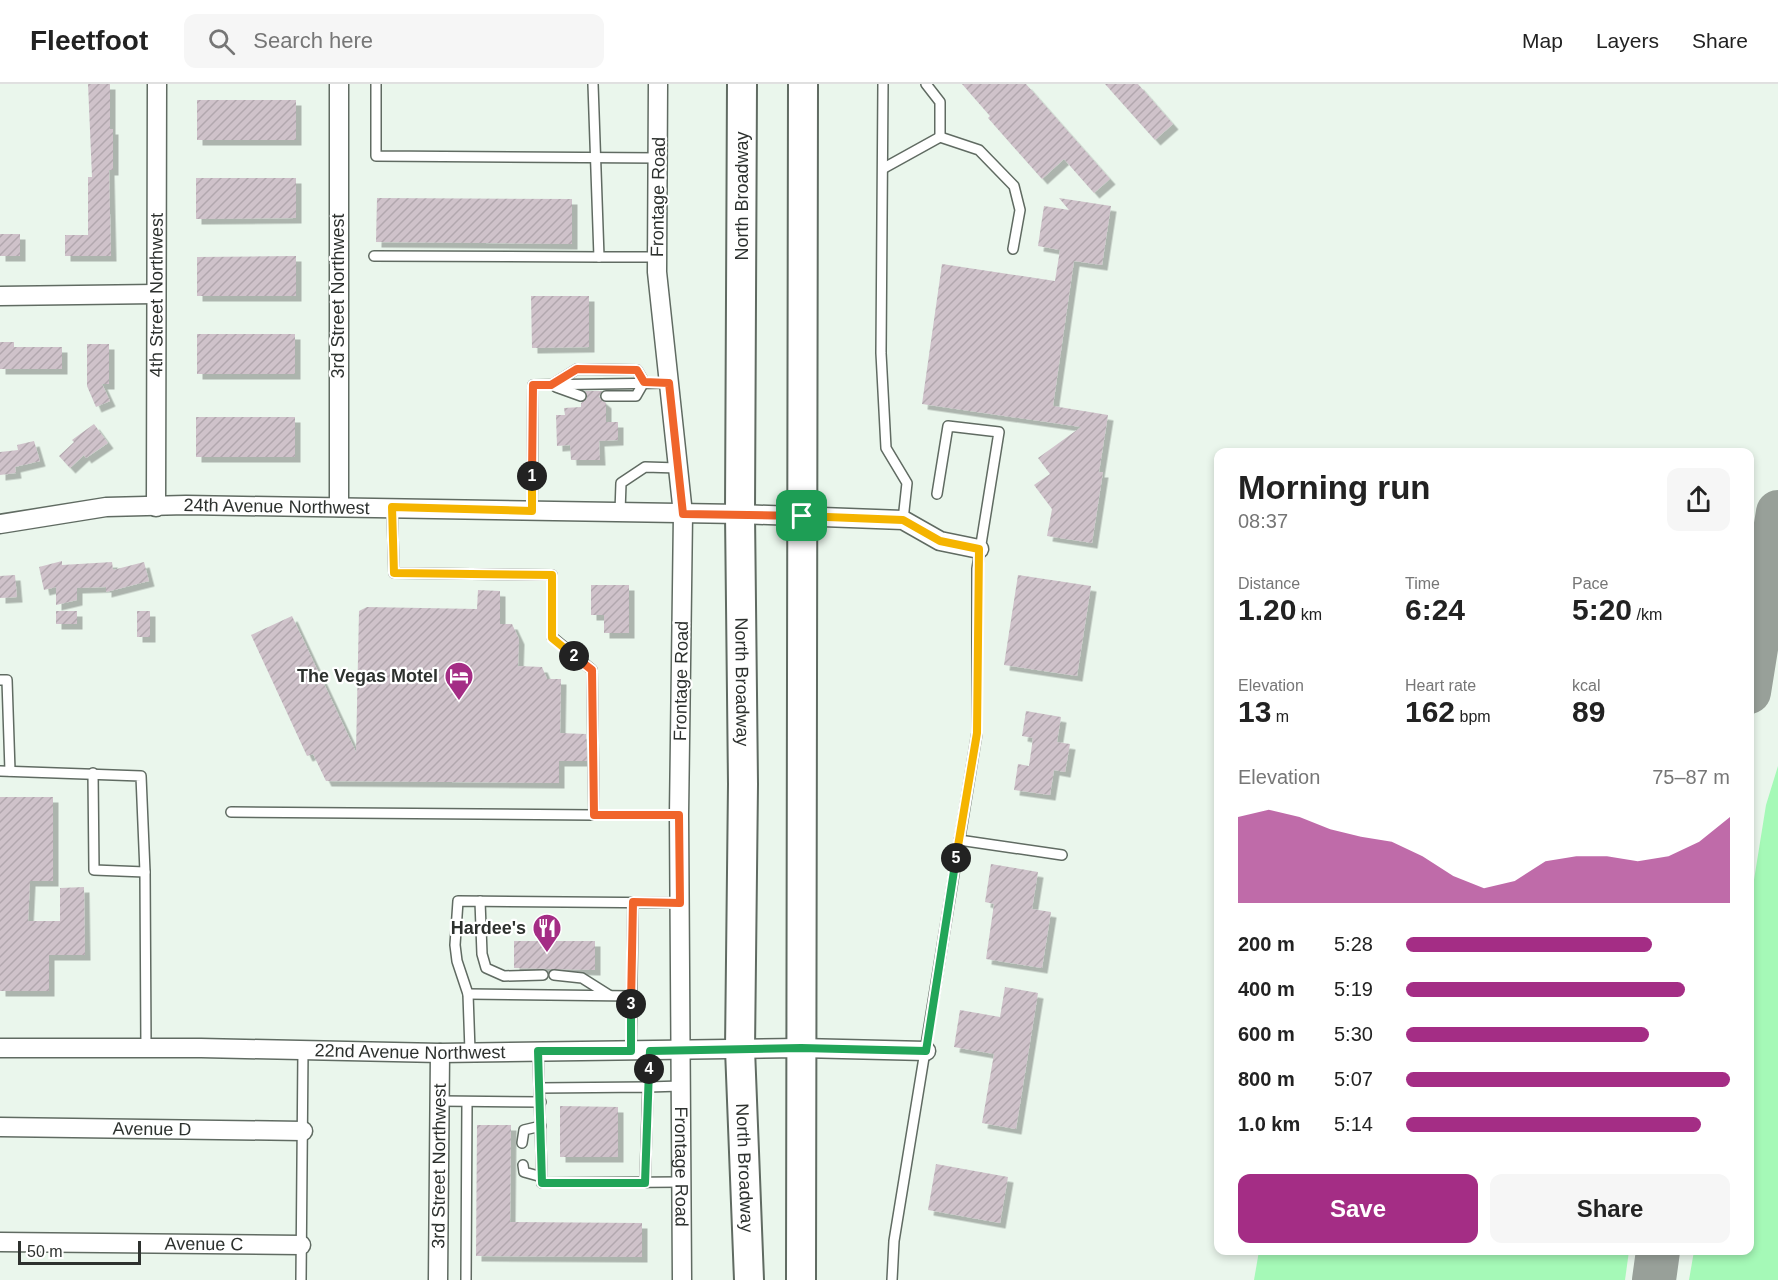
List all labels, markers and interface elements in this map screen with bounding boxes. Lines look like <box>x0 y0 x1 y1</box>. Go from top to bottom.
search box <box>184 14 604 68</box>
text: Fleetfoot <box>30 25 148 56</box>
icon: search <box>205 25 238 58</box>
text: Search here <box>253 28 373 53</box>
text: Map <box>1522 29 1563 52</box>
text: Layers <box>1596 29 1659 52</box>
text: Share <box>1692 29 1748 52</box>
street label: North Broadway <box>732 131 752 261</box>
street label: Frontage Road <box>647 137 669 257</box>
street label: 4th Street Northwest <box>146 213 167 377</box>
street label: 3rd Street Northwest <box>328 213 348 379</box>
pin: 1 <box>517 461 547 491</box>
text: 1 <box>528 467 536 484</box>
button: share <box>1667 468 1730 531</box>
text: Morning run <box>1238 469 1430 506</box>
pin <box>776 490 827 541</box>
street label: 24th Avenue Northwest <box>183 495 370 518</box>
icon: arrive <box>785 499 818 532</box>
text: 08:37 <box>1238 510 1288 532</box>
text: Distance <box>1238 575 1300 592</box>
text: Time <box>1405 575 1440 592</box>
text: Pace <box>1572 575 1608 592</box>
text: 1.20 <box>1238 593 1296 626</box>
text: 6:24 <box>1405 593 1465 626</box>
text: 5:20 <box>1572 593 1632 626</box>
text: km <box>1296 606 1322 623</box>
text: /km <box>1632 606 1662 623</box>
street label: North Broadway <box>731 617 753 747</box>
street label: Frontage Road <box>670 621 692 741</box>
pin: 2 <box>559 641 589 671</box>
text: 2 <box>570 647 578 664</box>
hotel icon: The Vegas Motel <box>443 660 475 702</box>
place label: The Vegas Motel <box>297 666 438 686</box>
text: Elevation <box>1238 677 1304 694</box>
text: Heart rate <box>1405 677 1476 694</box>
text: kcal <box>1572 677 1600 694</box>
text: 13 <box>1238 695 1271 728</box>
text: 162 <box>1405 695 1455 728</box>
text: 89 <box>1572 695 1605 728</box>
text: m <box>1271 708 1289 725</box>
text: bpm <box>1455 708 1491 725</box>
text: Elevation <box>1238 766 1320 788</box>
text: 75–87 m <box>1652 766 1730 788</box>
pin: 5 <box>941 843 971 873</box>
text: 5 <box>952 849 960 866</box>
restaurant icon: Hardee's <box>531 912 563 954</box>
place label: Hardee's <box>451 918 526 938</box>
text: 200 m <box>1238 933 1295 955</box>
text: 5:28 <box>1334 933 1373 955</box>
text: 400 m <box>1238 978 1295 1000</box>
text: 5:19 <box>1334 978 1373 1000</box>
pin: 3 <box>616 989 646 1019</box>
text: 3 <box>627 995 635 1012</box>
text: 600 m <box>1238 1023 1295 1045</box>
text: 5:30 <box>1334 1023 1373 1045</box>
street label: 22nd Avenue Northwest <box>314 1040 506 1063</box>
pin: 4 <box>634 1054 664 1084</box>
text: 4 <box>645 1060 653 1077</box>
text: 800 m <box>1238 1068 1295 1090</box>
text: 5:07 <box>1334 1068 1373 1090</box>
street label: 3rd Street Northwest <box>428 1083 450 1249</box>
street label: North Broadway <box>732 1103 757 1233</box>
street label: Frontage Road <box>671 1106 692 1227</box>
text: 1.0 km <box>1238 1113 1300 1135</box>
text: 5:14 <box>1334 1113 1373 1135</box>
street label: Avenue D <box>112 1118 191 1140</box>
button: Save <box>1238 1174 1478 1243</box>
button: Share <box>1490 1174 1730 1243</box>
street label: Avenue C <box>165 1234 243 1254</box>
scale bar <box>18 1238 141 1266</box>
text: 50 m <box>27 1243 63 1260</box>

